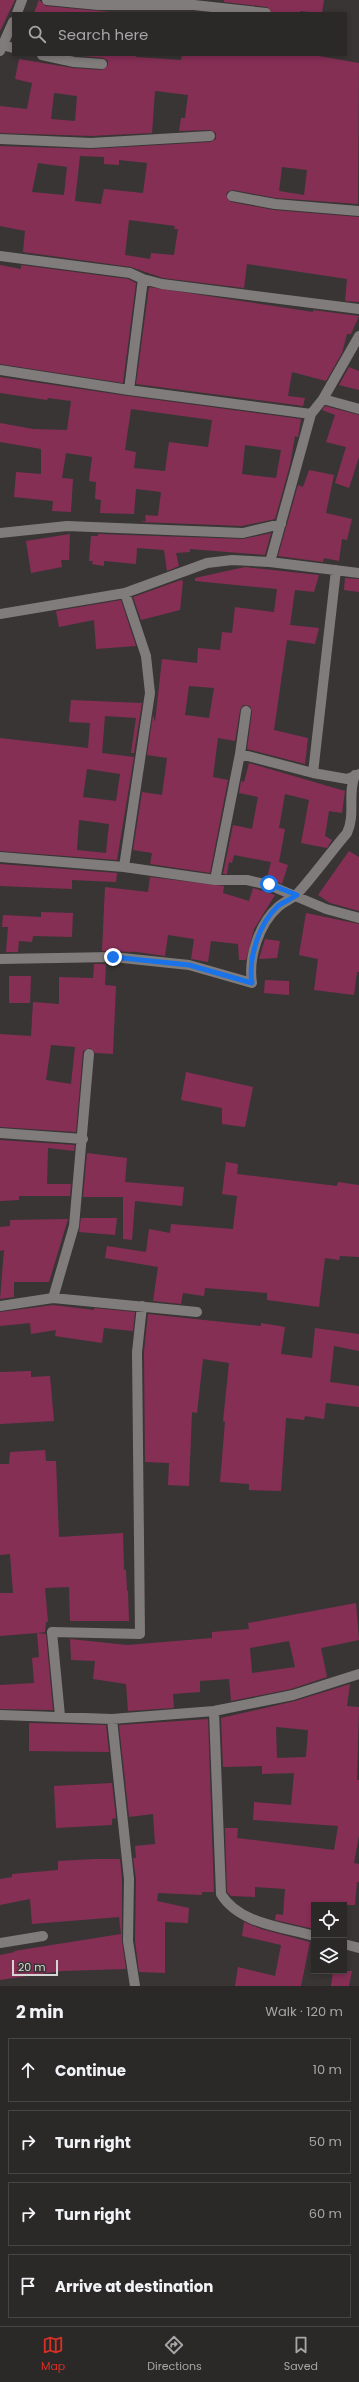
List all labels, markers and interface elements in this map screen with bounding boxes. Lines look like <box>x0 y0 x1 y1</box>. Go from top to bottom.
search box <box>12 12 347 56</box>
icon: search <box>26 23 48 45</box>
text: Search here <box>58 24 148 45</box>
route start <box>260 875 278 893</box>
route end <box>104 948 122 966</box>
map controls <box>311 1902 347 1974</box>
button: locate <box>311 1902 347 1938</box>
button: layers <box>311 1938 347 1974</box>
scale bar <box>12 1958 58 1977</box>
text: 20 m <box>18 1959 46 1975</box>
text: 2 min <box>16 2000 64 2024</box>
text: Walk · 120 m <box>265 2002 343 2021</box>
icon: ahead <box>17 2059 39 2081</box>
text: Continue <box>55 2060 126 2081</box>
text: 10 m <box>313 2060 342 2079</box>
icon: right <box>17 2131 39 2153</box>
text: Turn right <box>55 2132 131 2153</box>
text: 50 m <box>309 2132 342 2151</box>
icon: right <box>17 2203 39 2225</box>
text: Turn right <box>55 2204 131 2225</box>
text: 60 m <box>309 2204 342 2223</box>
icon: arrive <box>17 2275 39 2297</box>
text: Arrive at destination <box>55 2276 213 2297</box>
tab: Map <box>41 2334 65 2375</box>
tab: Directions <box>147 2334 202 2375</box>
tab: Saved <box>284 2334 318 2375</box>

